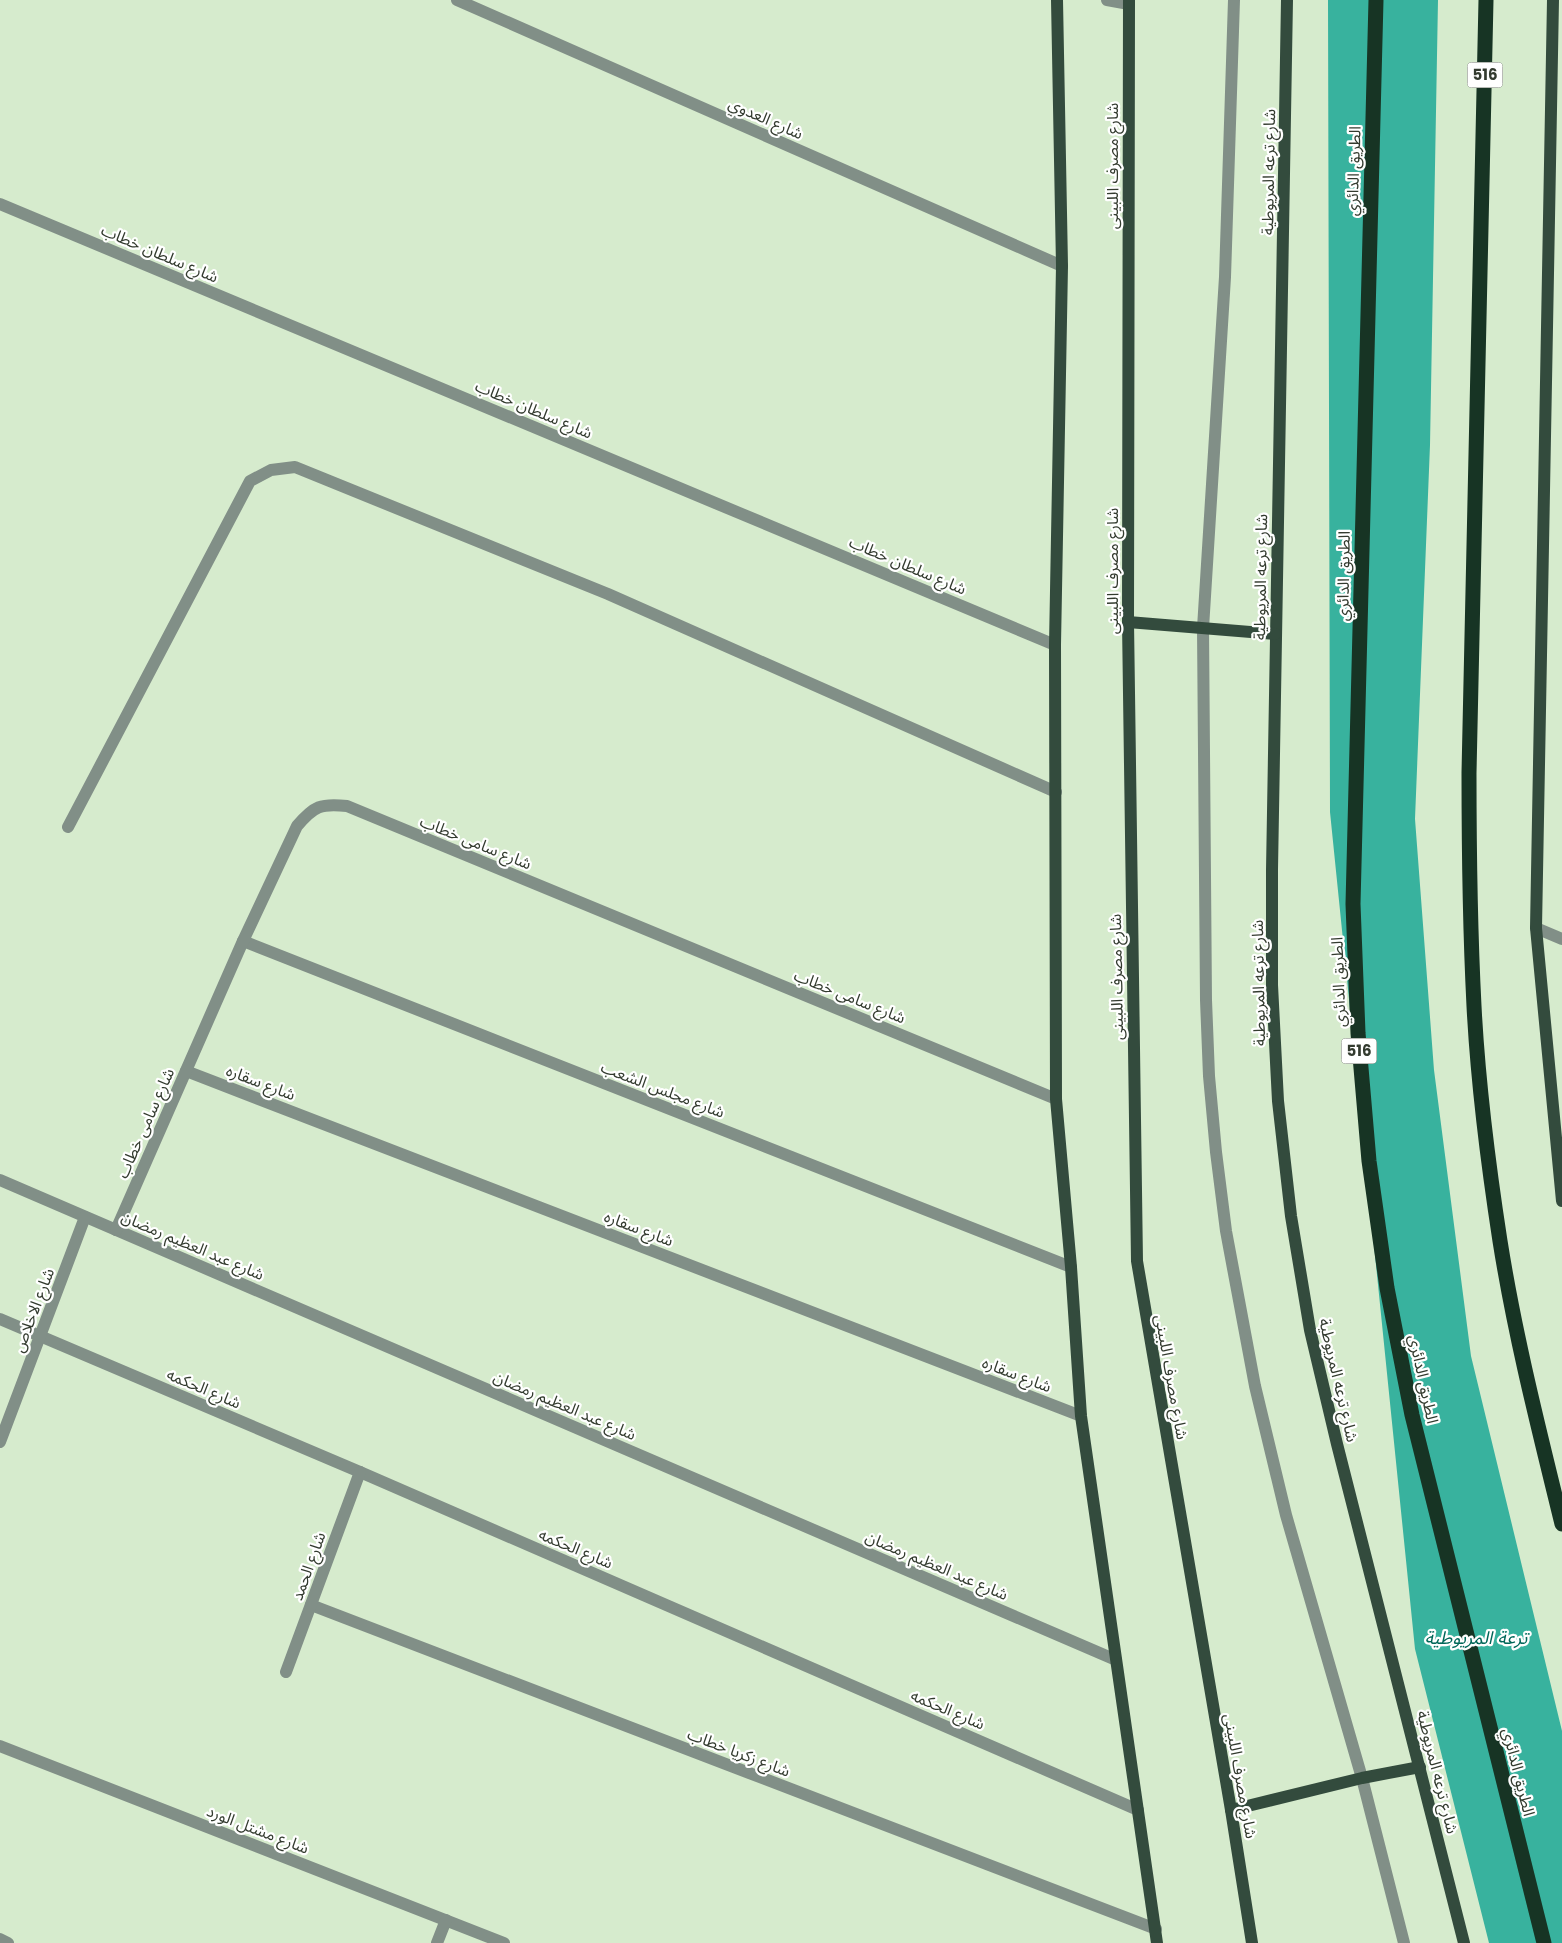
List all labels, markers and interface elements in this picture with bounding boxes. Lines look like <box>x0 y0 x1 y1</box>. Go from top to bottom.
road number: 516 <box>1468 62 1502 88</box>
street label: شارع العدوي <box>724 92 807 146</box>
street label: شارع مصرف اللبينى <box>1101 103 1125 229</box>
street label: شارع ترعه المريوطية <box>1256 109 1282 235</box>
street label: الطريق الدائري <box>1340 126 1367 217</box>
street label: شارع سلطان خطاب <box>97 218 222 289</box>
street label: شارع سلطان خطاب <box>471 374 596 445</box>
street label: شارع مصرف اللبينى <box>1101 508 1125 634</box>
street label: شارع ترعه المريوطية <box>1248 514 1274 640</box>
street label: شارع سلطان خطاب <box>845 530 970 601</box>
street label: الطريق الدائري <box>1331 531 1356 621</box>
street label: شارع سامى خطاب <box>416 810 535 876</box>
street label: شارع مصرف اللبينى <box>1104 914 1130 1040</box>
street label: شارع ترعه المريوطية <box>1246 920 1272 1046</box>
street label: الطريق الدائري <box>1325 936 1352 1027</box>
street label: شارع سامى خطاب <box>790 964 909 1030</box>
road number: 516 <box>1342 1038 1376 1064</box>
street label: شارع مجلس الشعب <box>597 1055 728 1125</box>
street label: شارع سقاره <box>223 1059 299 1107</box>
street label: شارع سامى خطاب <box>111 1064 181 1182</box>
street label: شارع عبد العظيم رمضان <box>117 1205 268 1287</box>
street label: شارع سقاره <box>601 1205 677 1253</box>
street label: شارع الاخلاص <box>7 1265 61 1356</box>
street label: شارع مصرف اللبينى <box>1148 1313 1194 1441</box>
street label: شارع ترعه المريوطية <box>1312 1316 1364 1444</box>
street label: الطريق الدائري <box>1402 1333 1444 1426</box>
street label: شارع سقاره <box>979 1351 1055 1399</box>
street label: شارع الحكمه <box>163 1362 245 1415</box>
street label: شارع عبد العظيم رمضان <box>489 1365 640 1447</box>
street label: شارع الحكمه <box>535 1522 617 1575</box>
street label: شارع عبد العظيم رمضان <box>861 1525 1012 1607</box>
street label: شارع الحمد <box>285 1529 332 1604</box>
water label: ترعة المريوطية <box>1425 1625 1530 1650</box>
street label: شارع الحكمه <box>907 1683 989 1736</box>
street label: شارع ترعه المريوطية <box>1410 1708 1464 1836</box>
street label: شارع مصرف اللبينى <box>1217 1712 1263 1840</box>
street label: شارع زكريا خطاب <box>684 1722 793 1784</box>
street label: الطريق الدائري <box>1496 1726 1541 1819</box>
street label: شارع مشتل الورد <box>203 1799 312 1860</box>

